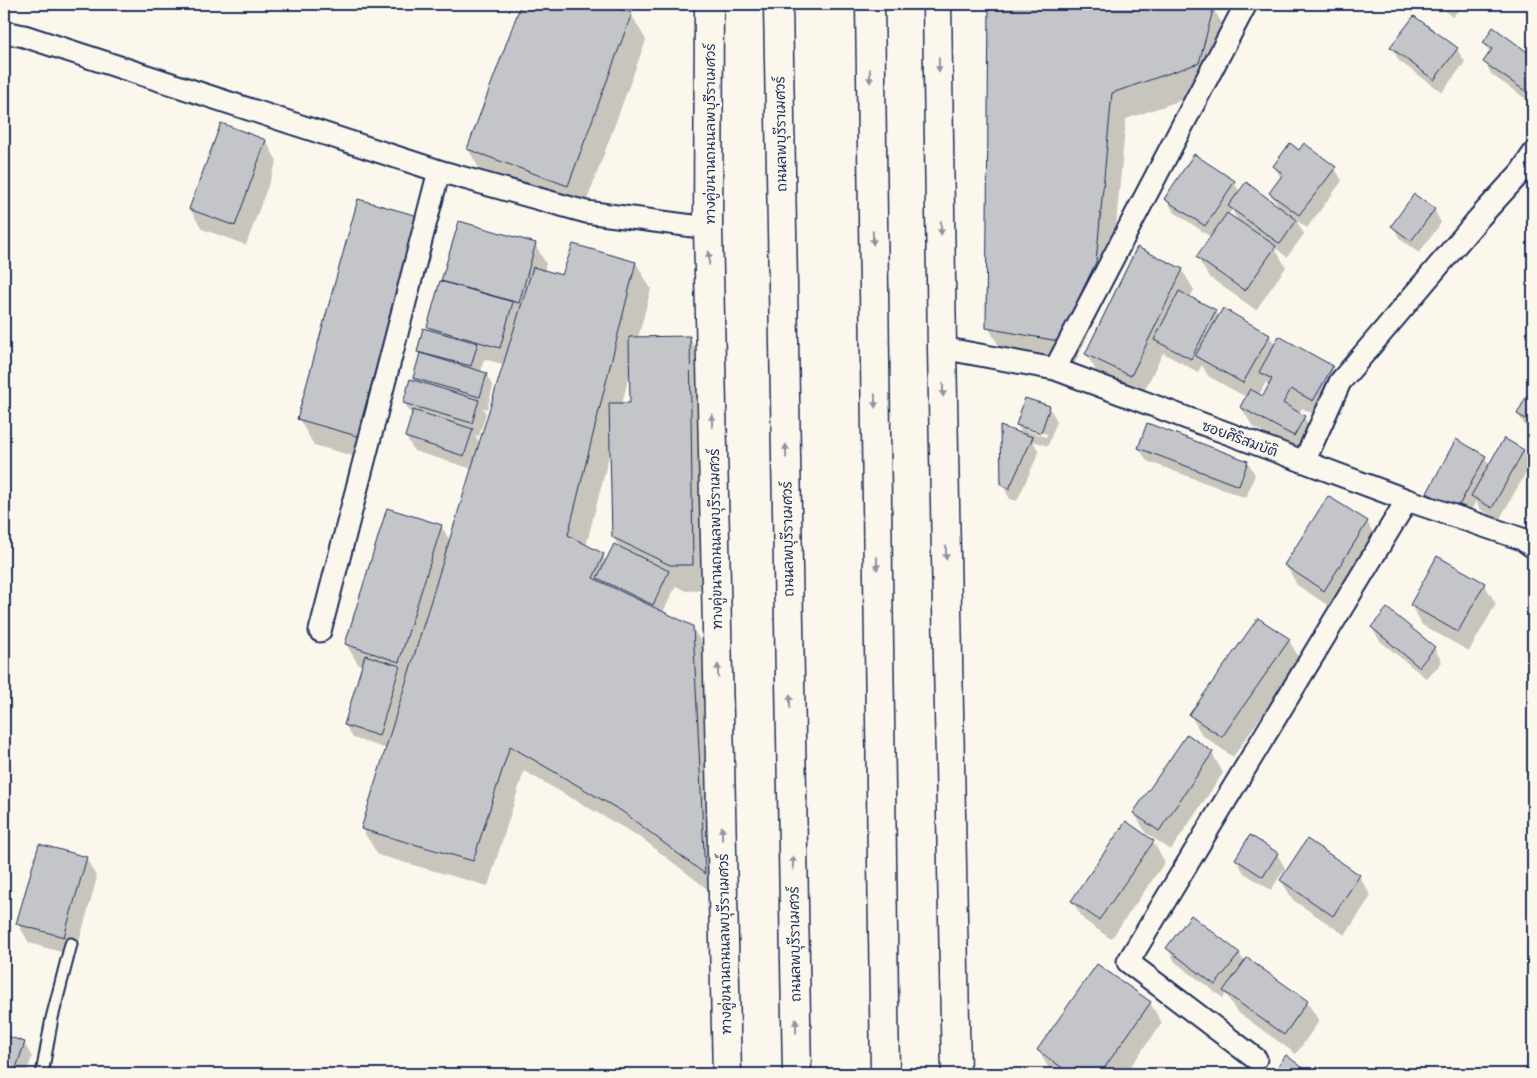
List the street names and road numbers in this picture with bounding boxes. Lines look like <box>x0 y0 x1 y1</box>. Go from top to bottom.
street label: ทางคู่ขนานถนนลพบุรีราเมศวร์ <box>700 43 720 225</box>
street label: ถนนลพบุรีราเมศวร์ <box>769 75 792 192</box>
street label: ซอยศิริสมบัติ <box>1199 415 1281 461</box>
street label: ทางคู่ขนานถนนลพบุรีราเมศวร์ <box>704 448 727 630</box>
street label: ถนนลพบุรีราเมศวร์ <box>776 480 799 597</box>
street label: ทางคู่ขนานถนนลพบุรีราเมศวร์ <box>713 853 736 1035</box>
street label: ถนนลพบุรีราเมศวร์ <box>783 885 806 1002</box>

